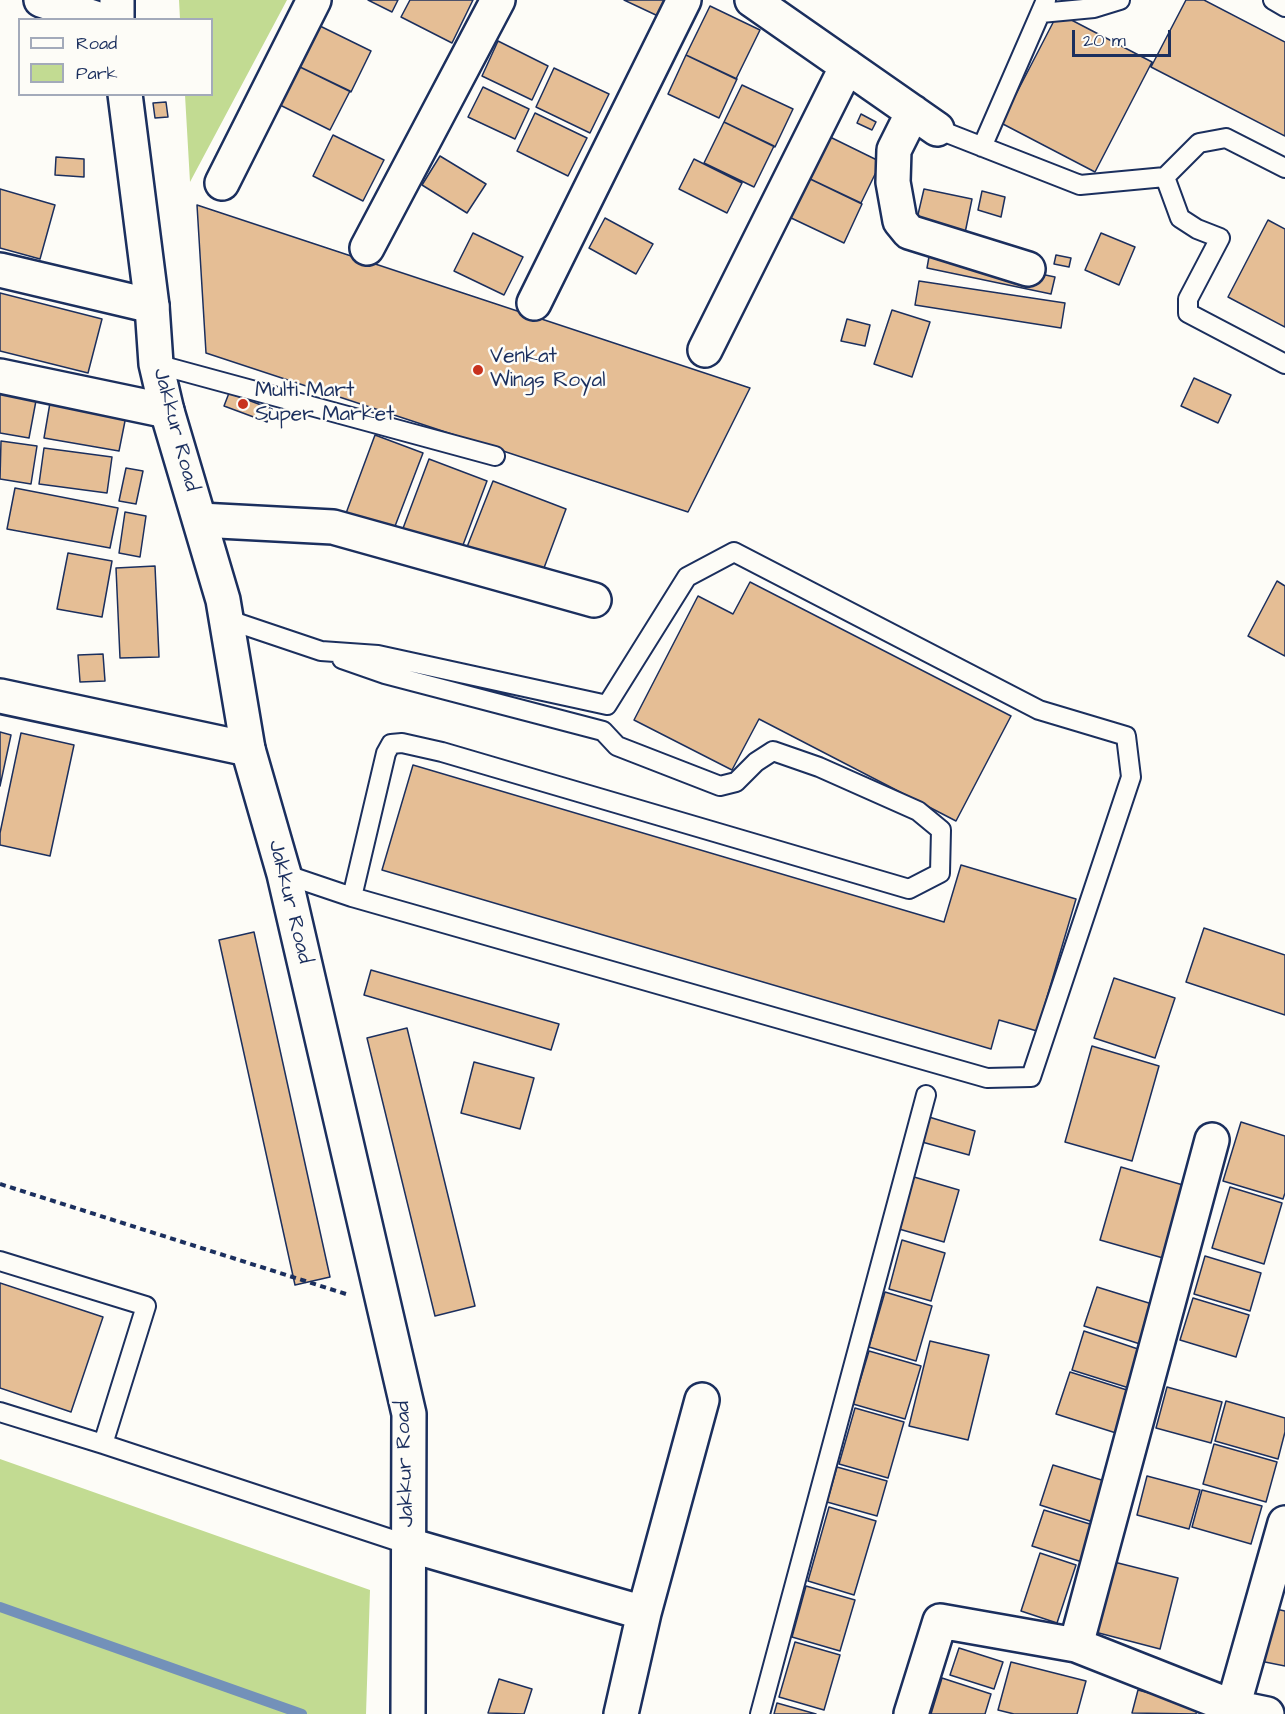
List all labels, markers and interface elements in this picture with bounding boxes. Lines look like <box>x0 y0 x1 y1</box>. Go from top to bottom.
legend <box>18 18 213 96</box>
scale bar <box>1075 18 1174 56</box>
text: 20 m <box>1083 28 1126 53</box>
text: Road <box>76 31 117 56</box>
text: Park <box>76 61 118 86</box>
place label: Venkat Wings Royal <box>490 345 606 395</box>
marker: Venkat Wings Royal <box>471 363 485 377</box>
street label: Jakkur Road <box>146 366 204 494</box>
place label: Multi Mart Super Market <box>255 379 395 429</box>
marker: Multi Mart Super Market <box>236 397 250 411</box>
street label: Jakkur Road <box>261 838 317 966</box>
street label: Jakkur Road <box>391 1400 421 1528</box>

